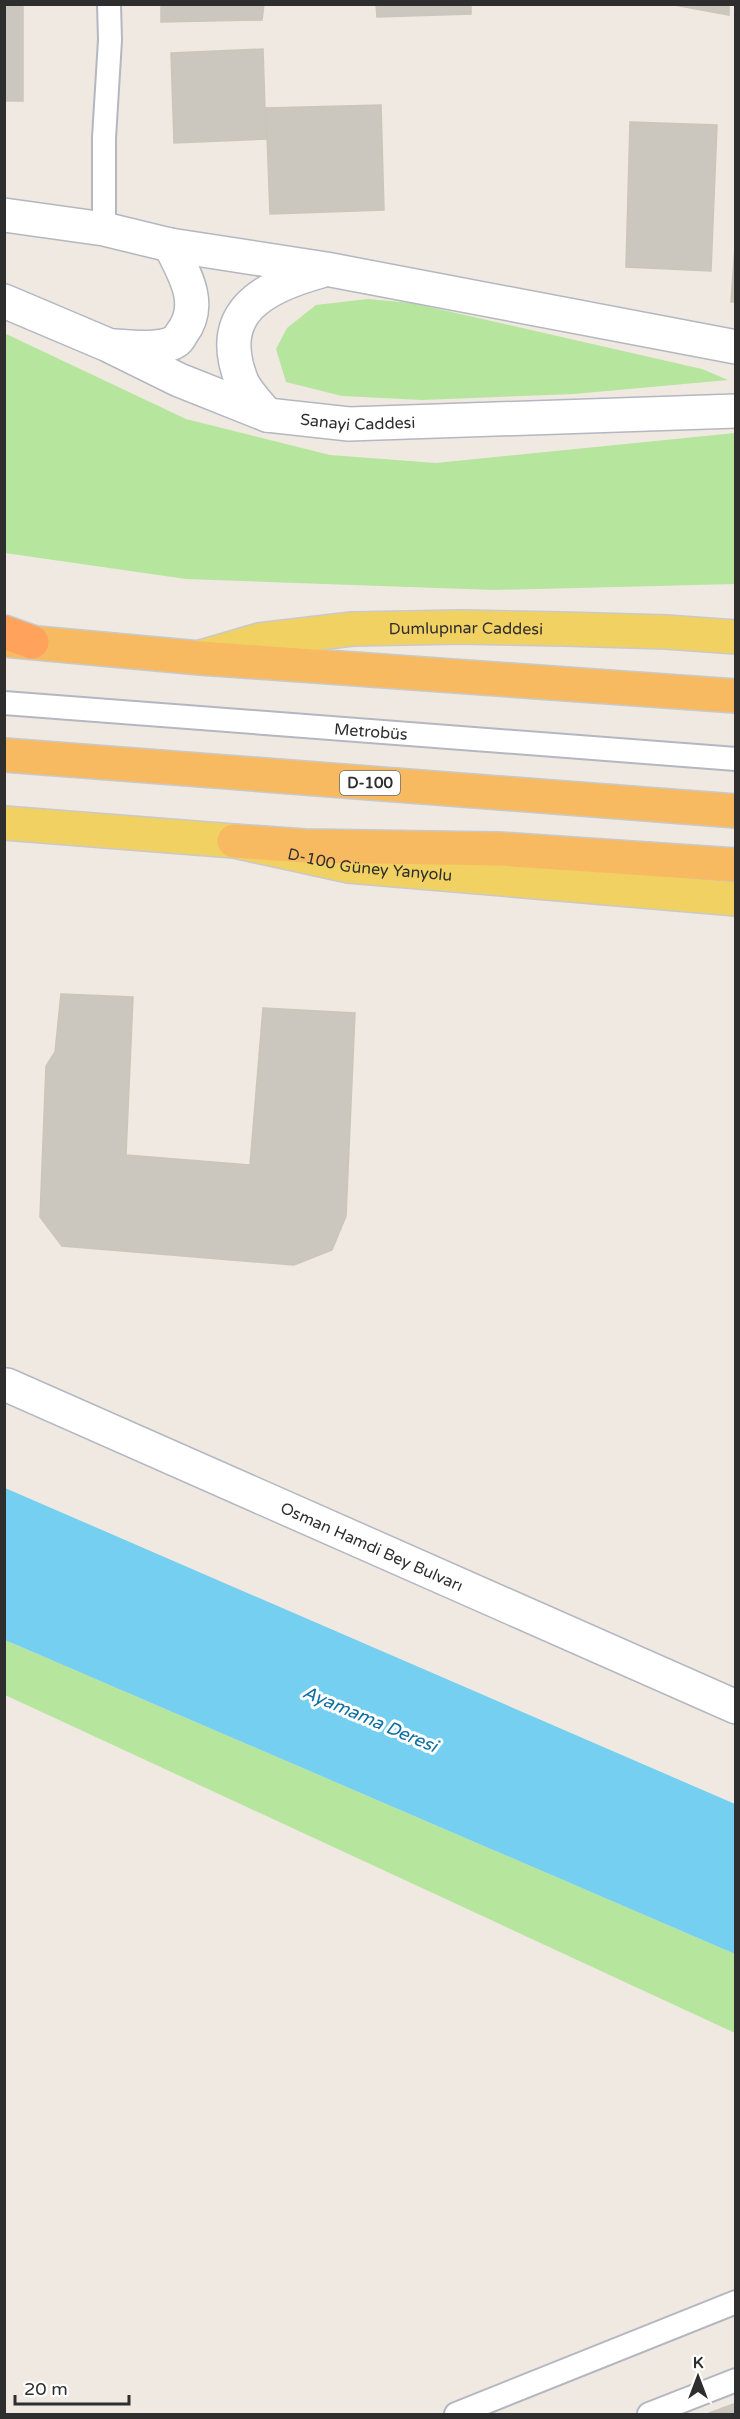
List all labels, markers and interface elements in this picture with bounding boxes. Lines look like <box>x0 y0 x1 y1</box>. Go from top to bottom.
street label: Sanayi Caddesi <box>299 410 416 435</box>
street label: Dumlupınar Caddesi <box>389 618 543 640</box>
street label: Metrobüs <box>333 719 408 745</box>
road number: D-100 <box>340 771 400 795</box>
street label: D-100 Güney Yanyolu <box>286 844 453 886</box>
street label: Osman Hamdi Bey Bulvarı <box>277 1498 466 1596</box>
water label: Ayamama Deresi <box>300 1681 443 1758</box>
north arrow <box>668 2347 728 2407</box>
text: K <box>693 2353 704 2373</box>
scale bar <box>15 2368 129 2406</box>
text: 20 m <box>24 2378 68 2400</box>

